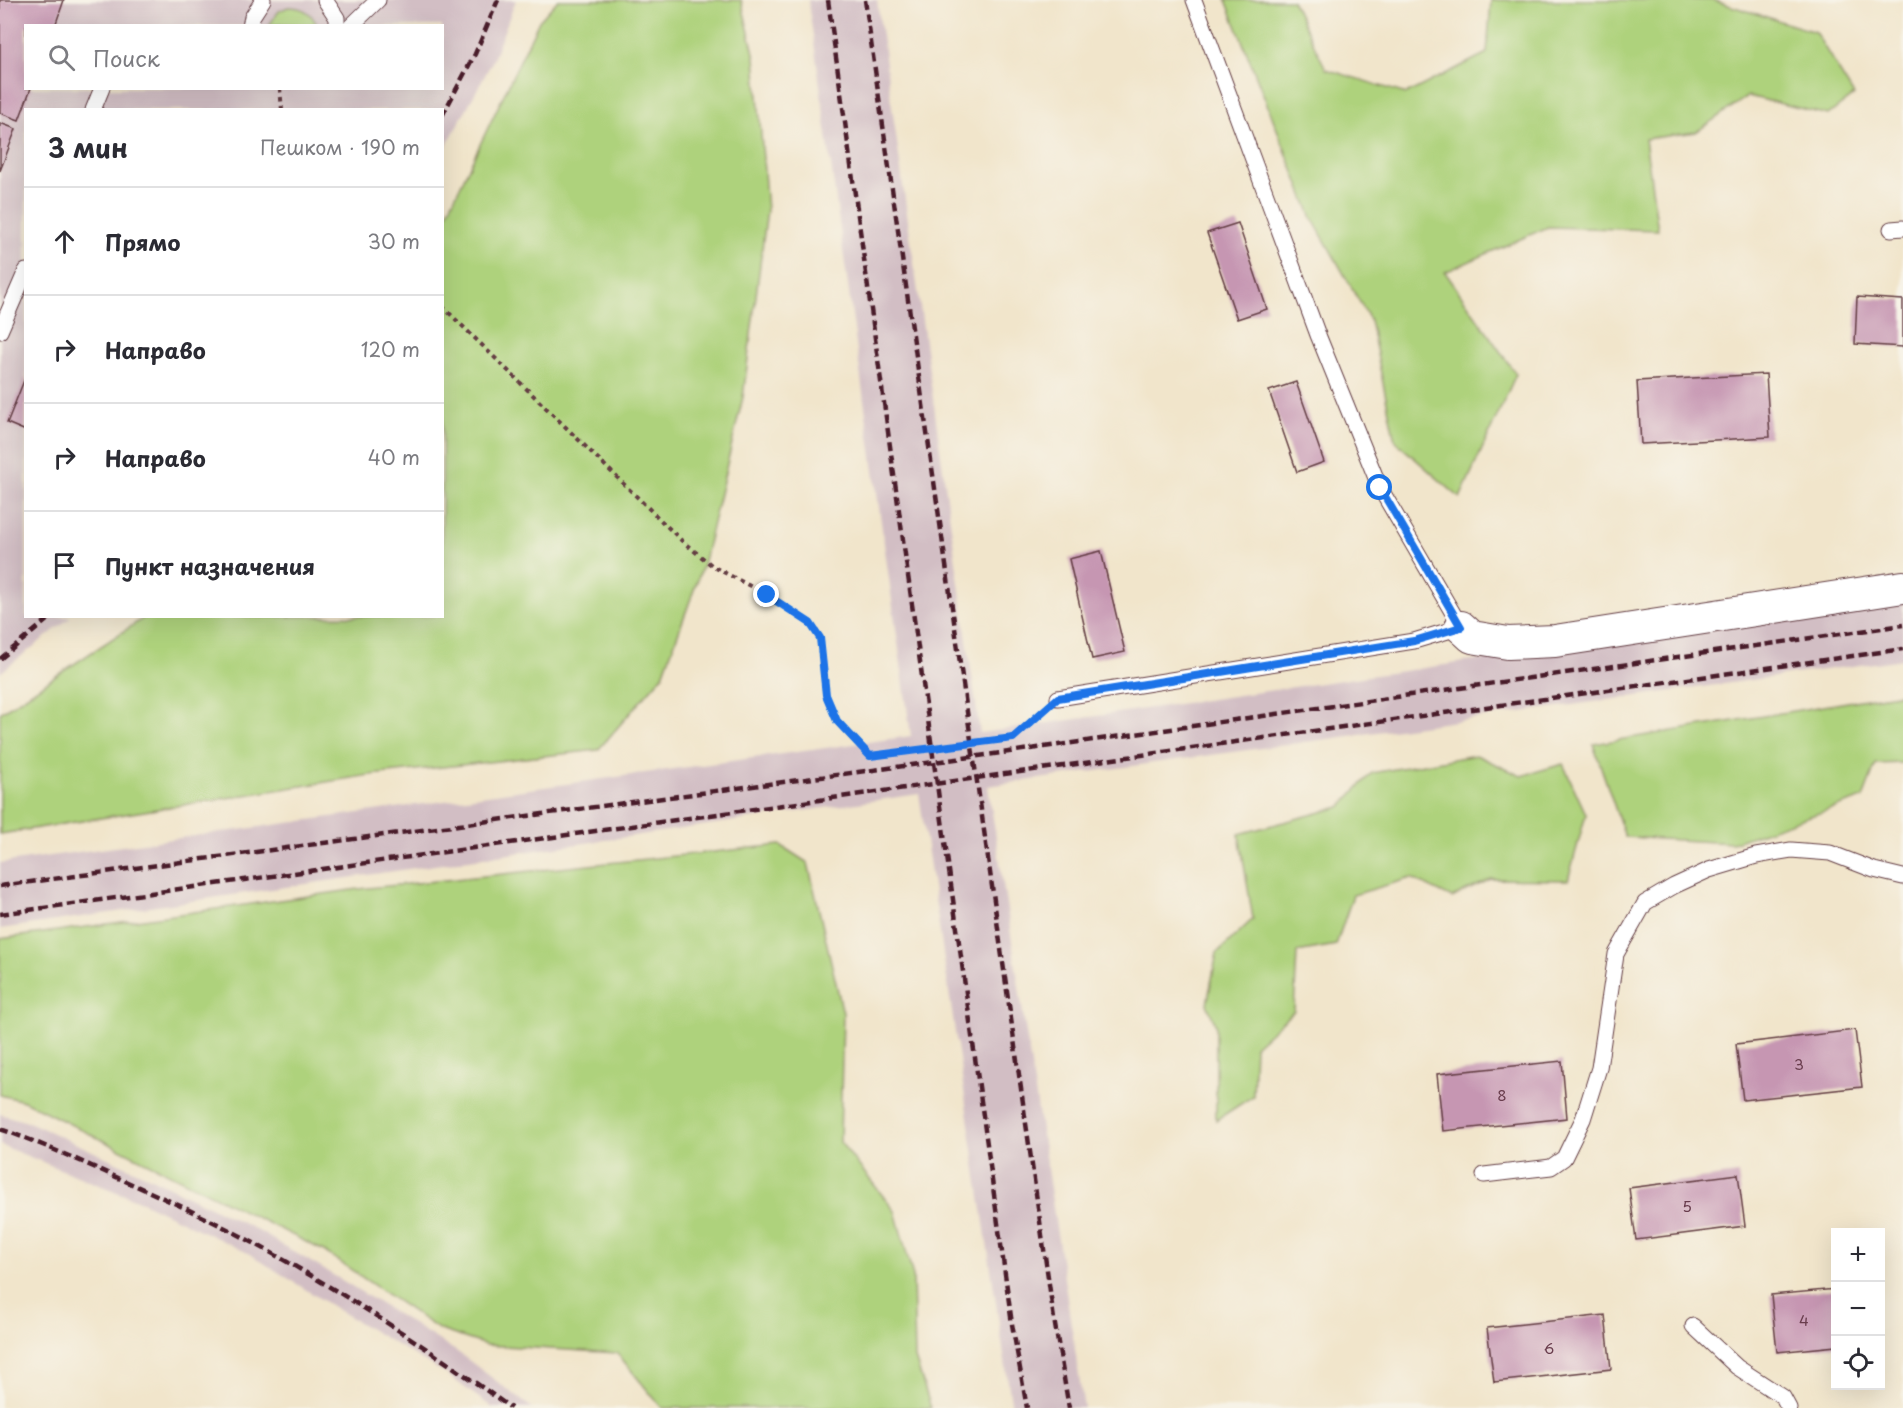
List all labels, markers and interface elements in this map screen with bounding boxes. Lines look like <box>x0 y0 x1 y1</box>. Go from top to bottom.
search box <box>24 24 444 90</box>
icon: search <box>45 41 78 74</box>
text: Поиск <box>93 41 160 74</box>
text: 3 мин <box>48 128 128 167</box>
text: Пешком · 190 m <box>260 132 420 162</box>
icon: ahead <box>48 225 81 258</box>
text: Прямо <box>105 225 180 258</box>
text: 30 m <box>367 226 420 256</box>
icon: right <box>48 333 81 366</box>
text: Направо <box>105 333 206 366</box>
text: 120 m <box>361 334 420 364</box>
icon: right <box>48 441 81 474</box>
text: Направо <box>105 441 206 474</box>
text: 40 m <box>368 442 420 472</box>
route start <box>1366 474 1392 500</box>
icon: arrive <box>48 549 81 582</box>
text: Пункт назначения <box>105 549 315 582</box>
route end <box>753 581 779 607</box>
house number: 3 <box>1794 1052 1804 1075</box>
house number: 8 <box>1497 1083 1507 1106</box>
house number: 5 <box>1682 1194 1692 1217</box>
map controls <box>1831 1228 1885 1390</box>
button: + <box>1831 1228 1885 1282</box>
button: − <box>1831 1282 1885 1336</box>
house number: 4 <box>1799 1308 1809 1331</box>
house number: 6 <box>1544 1336 1554 1359</box>
button: locate <box>1831 1336 1885 1390</box>

